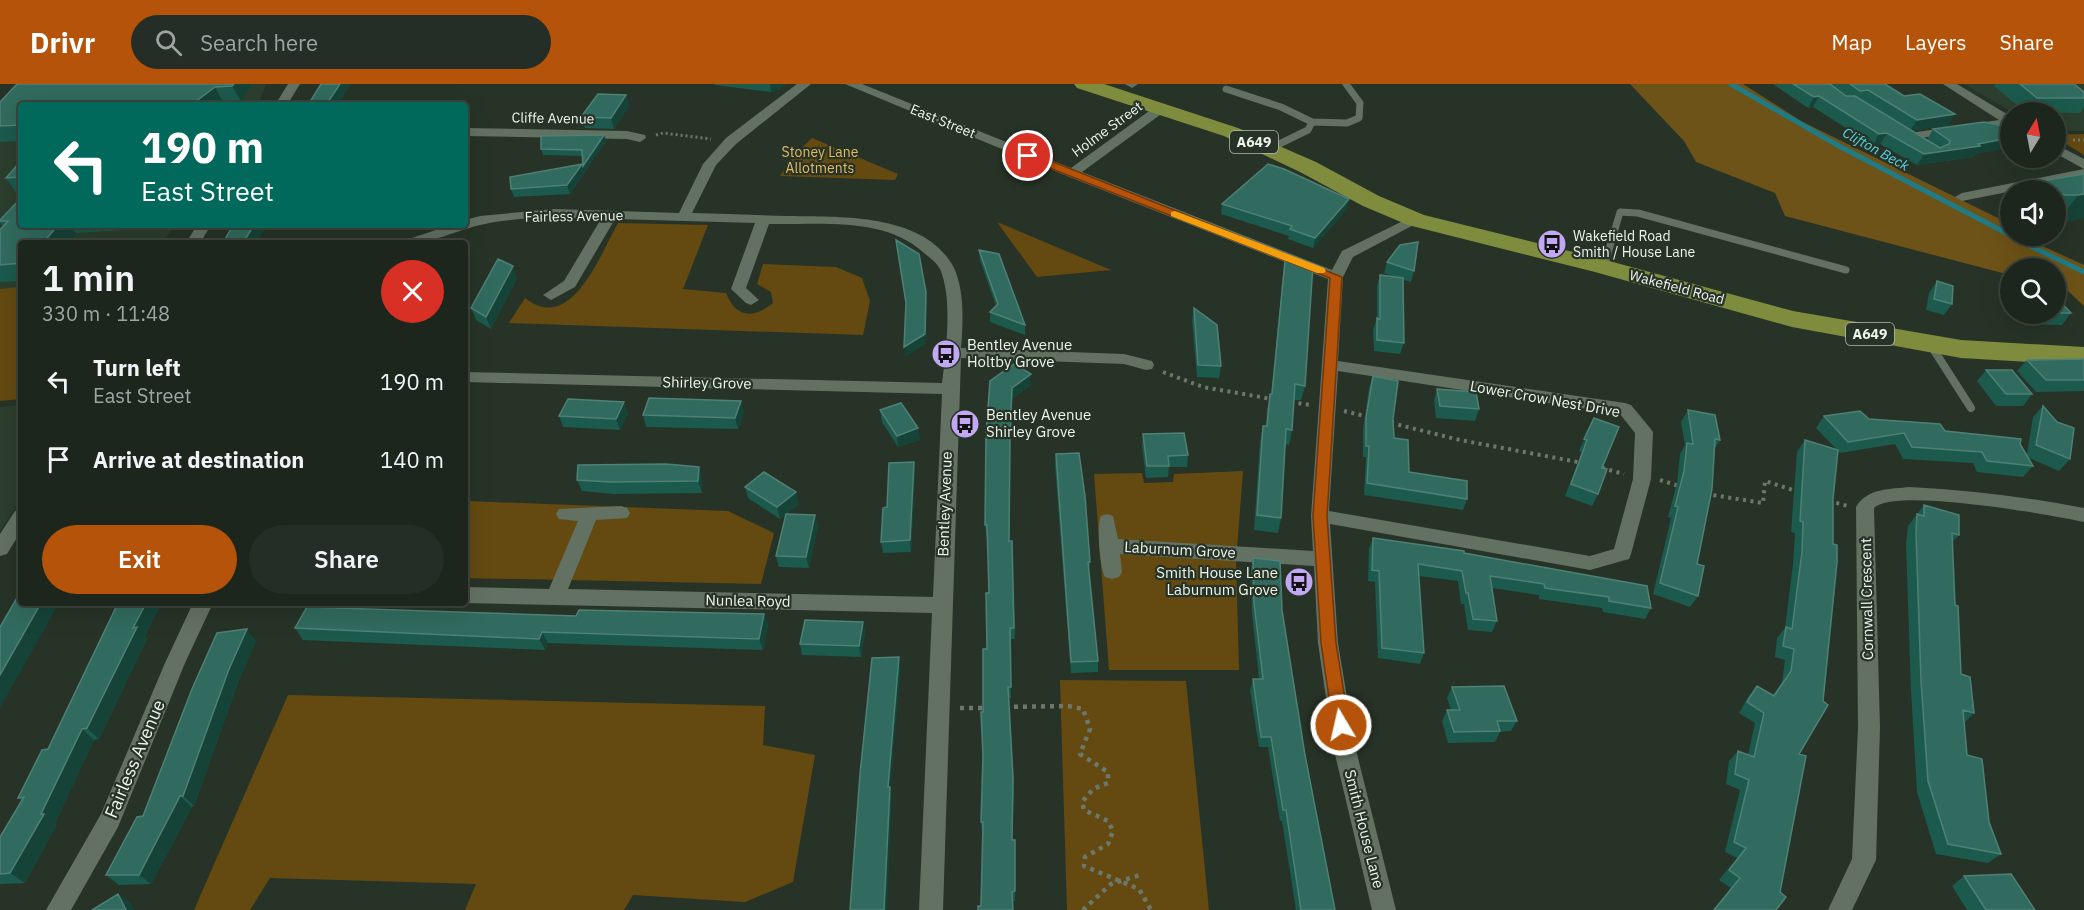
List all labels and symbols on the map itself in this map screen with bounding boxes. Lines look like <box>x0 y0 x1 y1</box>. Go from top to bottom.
street label: Holme Street <box>1068 97 1146 161</box>
street label: East Street <box>908 100 978 142</box>
north arrow <box>2000 102 2066 168</box>
street label: Cliffe Avenue <box>511 108 595 128</box>
water label: Clifton Beck <box>1840 123 1913 175</box>
pin <box>1002 130 1053 181</box>
road number: A649 <box>1230 131 1278 153</box>
park label: Stoney Lane Allotments <box>782 143 859 177</box>
street label: Fairless Avenue <box>525 206 624 226</box>
place label: Wakefield Road Smith / House Lane <box>1573 227 1696 261</box>
bus stop icon: Wakefield Road Smith / House Lane <box>1536 228 1568 260</box>
street label: Wakefield Road <box>1627 266 1727 308</box>
road number: A649 <box>1846 323 1894 345</box>
place label: Bentley Avenue Holtby Grove <box>967 335 1072 371</box>
bus stop icon: Bentley Avenue Holtby Grove <box>930 338 962 370</box>
street label: Shirley Grove <box>662 372 752 393</box>
street label: Lower Crow Nest Drive <box>1468 376 1622 421</box>
place label: Bentley Avenue Shirley Grove <box>986 405 1091 441</box>
bus stop icon: Bentley Avenue Shirley Grove <box>949 408 981 440</box>
street label: Bentley Avenue <box>933 451 956 557</box>
street label: Laburnum Grove <box>1124 537 1236 562</box>
street label: Cornwall Crescent <box>1856 538 1877 660</box>
place label: Smith House Lane Laburnum Grove <box>1156 563 1278 599</box>
bus stop icon: Smith House Lane Laburnum Grove <box>1283 566 1315 598</box>
street label: Nunlea Royd <box>705 590 791 611</box>
position arrow <box>1309 693 1373 757</box>
street label: Fairless Avenue <box>99 696 170 822</box>
street label: Smith House Lane <box>1341 768 1388 890</box>

